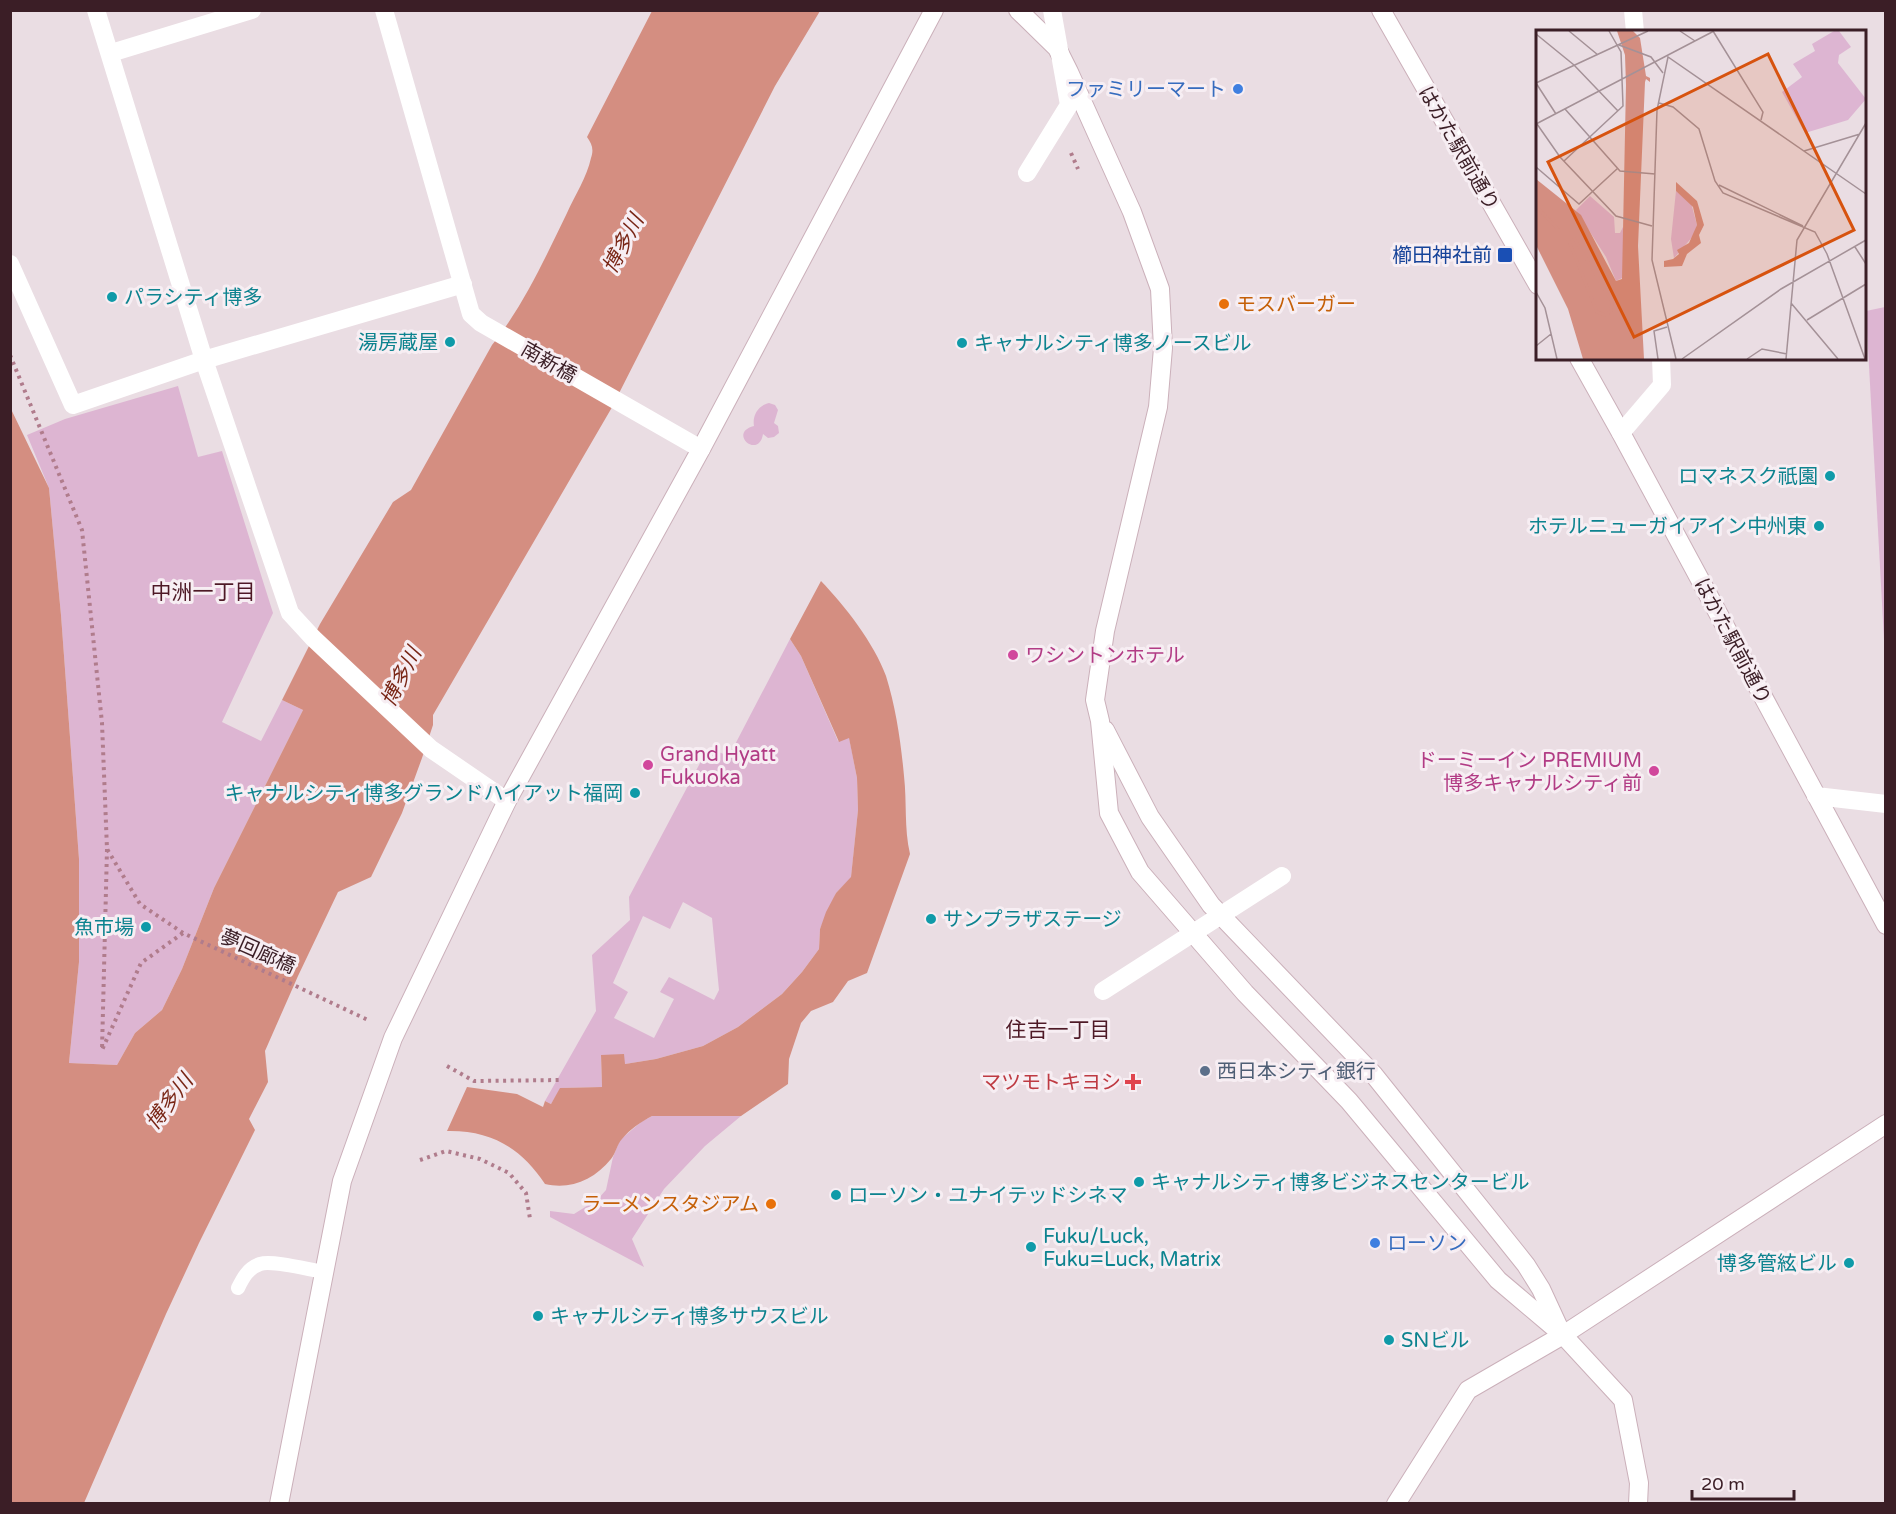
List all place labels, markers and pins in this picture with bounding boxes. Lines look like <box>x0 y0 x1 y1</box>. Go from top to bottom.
place label: ファミリーマート <box>1066 78 1226 102</box>
marker: ファミリーマート <box>1231 82 1245 96</box>
place label: 櫛田神社前 <box>1392 244 1492 268</box>
marker: 櫛田神社前 <box>1496 246 1514 264</box>
place label: パラシティ博多 <box>124 286 262 310</box>
marker: パラシティ博多 <box>105 290 119 304</box>
place label: モスバーガー <box>1236 293 1356 317</box>
marker: モスバーガー <box>1217 297 1231 311</box>
place label: 湯房蔵屋 <box>358 331 438 355</box>
place label: キャナルシティ博多ノースビル <box>974 332 1252 356</box>
marker: 湯房蔵屋 <box>443 335 457 349</box>
marker: キャナルシティ博多ノースビル <box>955 336 969 350</box>
place label: ロマネスク祇園 <box>1678 465 1818 489</box>
marker: ロマネスク祇園 <box>1823 469 1837 483</box>
place label: ホテルニューガイアイン中州東 <box>1528 515 1807 539</box>
marker: ホテルニューガイアイン中州東 <box>1812 519 1826 533</box>
place label: ワシントンホテル <box>1025 644 1185 668</box>
marker: ワシントンホテル <box>1006 648 1020 662</box>
place label: Grand Hyatt Fukuoka <box>660 743 776 790</box>
place label: ドーミーイン PREMIUM 博多キャナルシティ前 <box>1417 749 1642 796</box>
marker: Grand Hyatt Fukuoka <box>641 758 655 772</box>
marker: ドーミーイン PREMIUM 博多キャナルシティ前 <box>1647 764 1661 778</box>
place label: キャナルシティ博多グランドハイアット福岡 <box>225 782 623 806</box>
marker: キャナルシティ博多グランドハイアット福岡 <box>628 786 642 800</box>
place label: サンプラザステージ <box>943 908 1122 932</box>
marker: サンプラザステージ <box>924 912 938 926</box>
place label: 魚市場 <box>74 916 134 940</box>
marker: 魚市場 <box>139 920 153 934</box>
place label: 西日本シティ銀行 <box>1217 1060 1376 1084</box>
marker: 西日本シティ銀行 <box>1198 1064 1212 1078</box>
place label: マツモトキヨシ <box>981 1071 1121 1095</box>
marker: マツモトキヨシ <box>1126 1075 1140 1089</box>
place label: キャナルシティ博多ビジネスセンタービル <box>1151 1171 1530 1195</box>
marker: キャナルシティ博多ビジネスセンタービル <box>1132 1175 1146 1189</box>
place label: ローソン・ユナイテッドシネマ <box>848 1184 1128 1208</box>
marker: ローソン・ユナイテッドシネマ <box>829 1188 843 1202</box>
place label: ラーメンスタジアム <box>582 1193 759 1217</box>
marker: ラーメンスタジアム <box>764 1197 778 1211</box>
place label: Fuku/Luck, Fuku=Luck, Matrix <box>1043 1225 1221 1272</box>
place label: ローソン <box>1387 1232 1467 1256</box>
marker: ローソン <box>1368 1236 1382 1250</box>
marker: Fuku/Luck, Fuku=Luck, Matrix <box>1024 1240 1038 1254</box>
place label: 博多管絃ビル <box>1717 1252 1837 1276</box>
marker: 博多管絃ビル <box>1842 1256 1856 1270</box>
place label: キャナルシティ博多サウスビル <box>550 1305 829 1329</box>
marker: キャナルシティ博多サウスビル <box>531 1309 545 1323</box>
place label: SNビル <box>1401 1329 1469 1353</box>
marker: SNビル <box>1382 1333 1396 1347</box>

